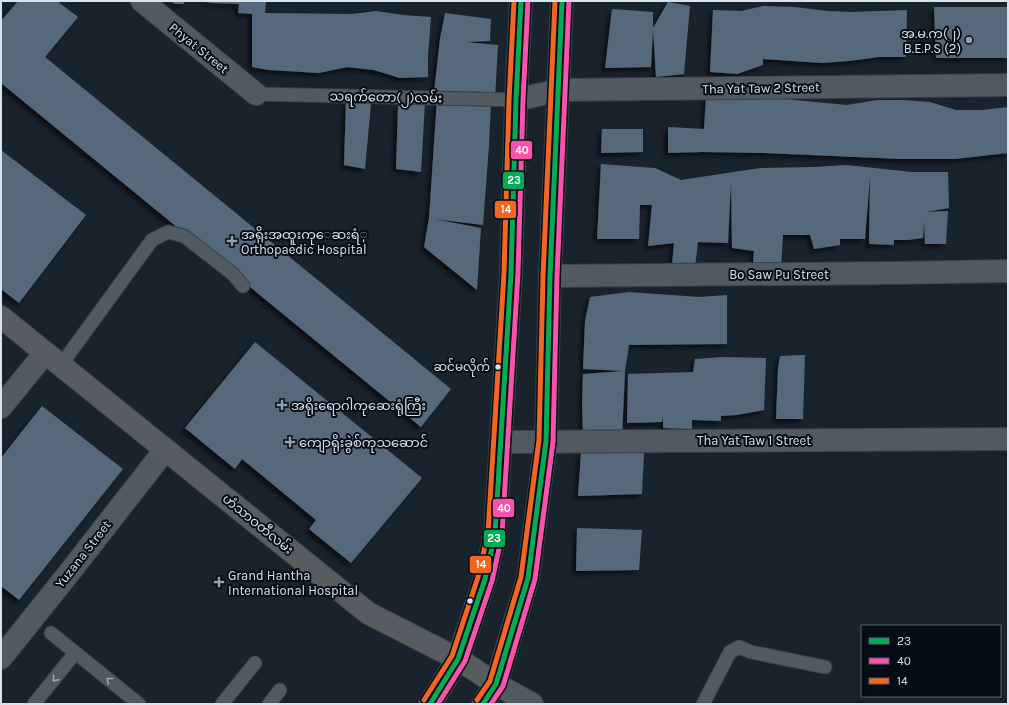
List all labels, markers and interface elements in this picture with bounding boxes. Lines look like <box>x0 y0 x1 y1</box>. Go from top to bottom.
street label: Phyat Street <box>166 20 232 77</box>
place label: အ.မ.က(၂) B.E.P.S (2) <box>901 26 961 56</box>
marker: အ.မ.က(၂) B.E.P.S (2) <box>964 35 974 45</box>
street label: Tha Yat Taw 2 Street <box>702 79 820 97</box>
street label: သရက်တော(၂)လမ်း <box>329 88 443 108</box>
line badge: 40 <box>510 140 533 160</box>
text: 40 <box>515 144 529 157</box>
line badge: 23 <box>502 171 525 190</box>
text: 23 <box>507 174 521 187</box>
line badge: 14 <box>494 200 517 219</box>
text: 14 <box>501 203 512 216</box>
place label: အရိုးအထူးကုေဆးရံု Orthopaedic Hospital <box>241 226 368 257</box>
marker: အရိုးအထူးကုေဆးရံု Orthopaedic Hospital <box>226 235 238 247</box>
street label: Bo Saw Pu Street <box>729 267 829 282</box>
place label: ဆင်မလိုက် <box>434 358 490 377</box>
marker: ဆင်မလိုက် <box>493 362 503 372</box>
place label: အရိုးရောဂါကုဆေးရုံကြီး <box>291 397 426 416</box>
marker: အရိုးရောဂါကုဆေးရုံကြီး <box>276 399 288 411</box>
street label: Tha Yat Taw 1 Street <box>697 433 811 448</box>
place label: ကျောရိုးခွဲစ်ကုသဆောင် <box>299 434 428 453</box>
marker: ကျောရိုးခွဲစ်ကုသဆောင် <box>284 436 296 448</box>
street label: ဟံသာဝတီလမ်း <box>220 490 297 557</box>
line badge: 40 <box>492 498 515 518</box>
text: 40 <box>497 502 511 515</box>
street label: Yuzana Street <box>52 517 114 591</box>
line badge: 23 <box>483 529 506 548</box>
text: 23 <box>487 532 501 545</box>
line badge: 14 <box>469 555 492 574</box>
text: 14 <box>476 558 487 571</box>
place label: Grand Hantha International Hospital <box>228 568 358 598</box>
marker: Grand Hantha International Hospital <box>213 576 225 588</box>
unlabelled marker <box>465 596 475 606</box>
legend <box>861 625 1001 697</box>
text: 23 <box>897 634 911 648</box>
text: 40 <box>897 654 911 668</box>
one-way arrow <box>52 674 59 681</box>
text: 14 <box>897 674 908 688</box>
one-way arrow <box>106 677 113 684</box>

